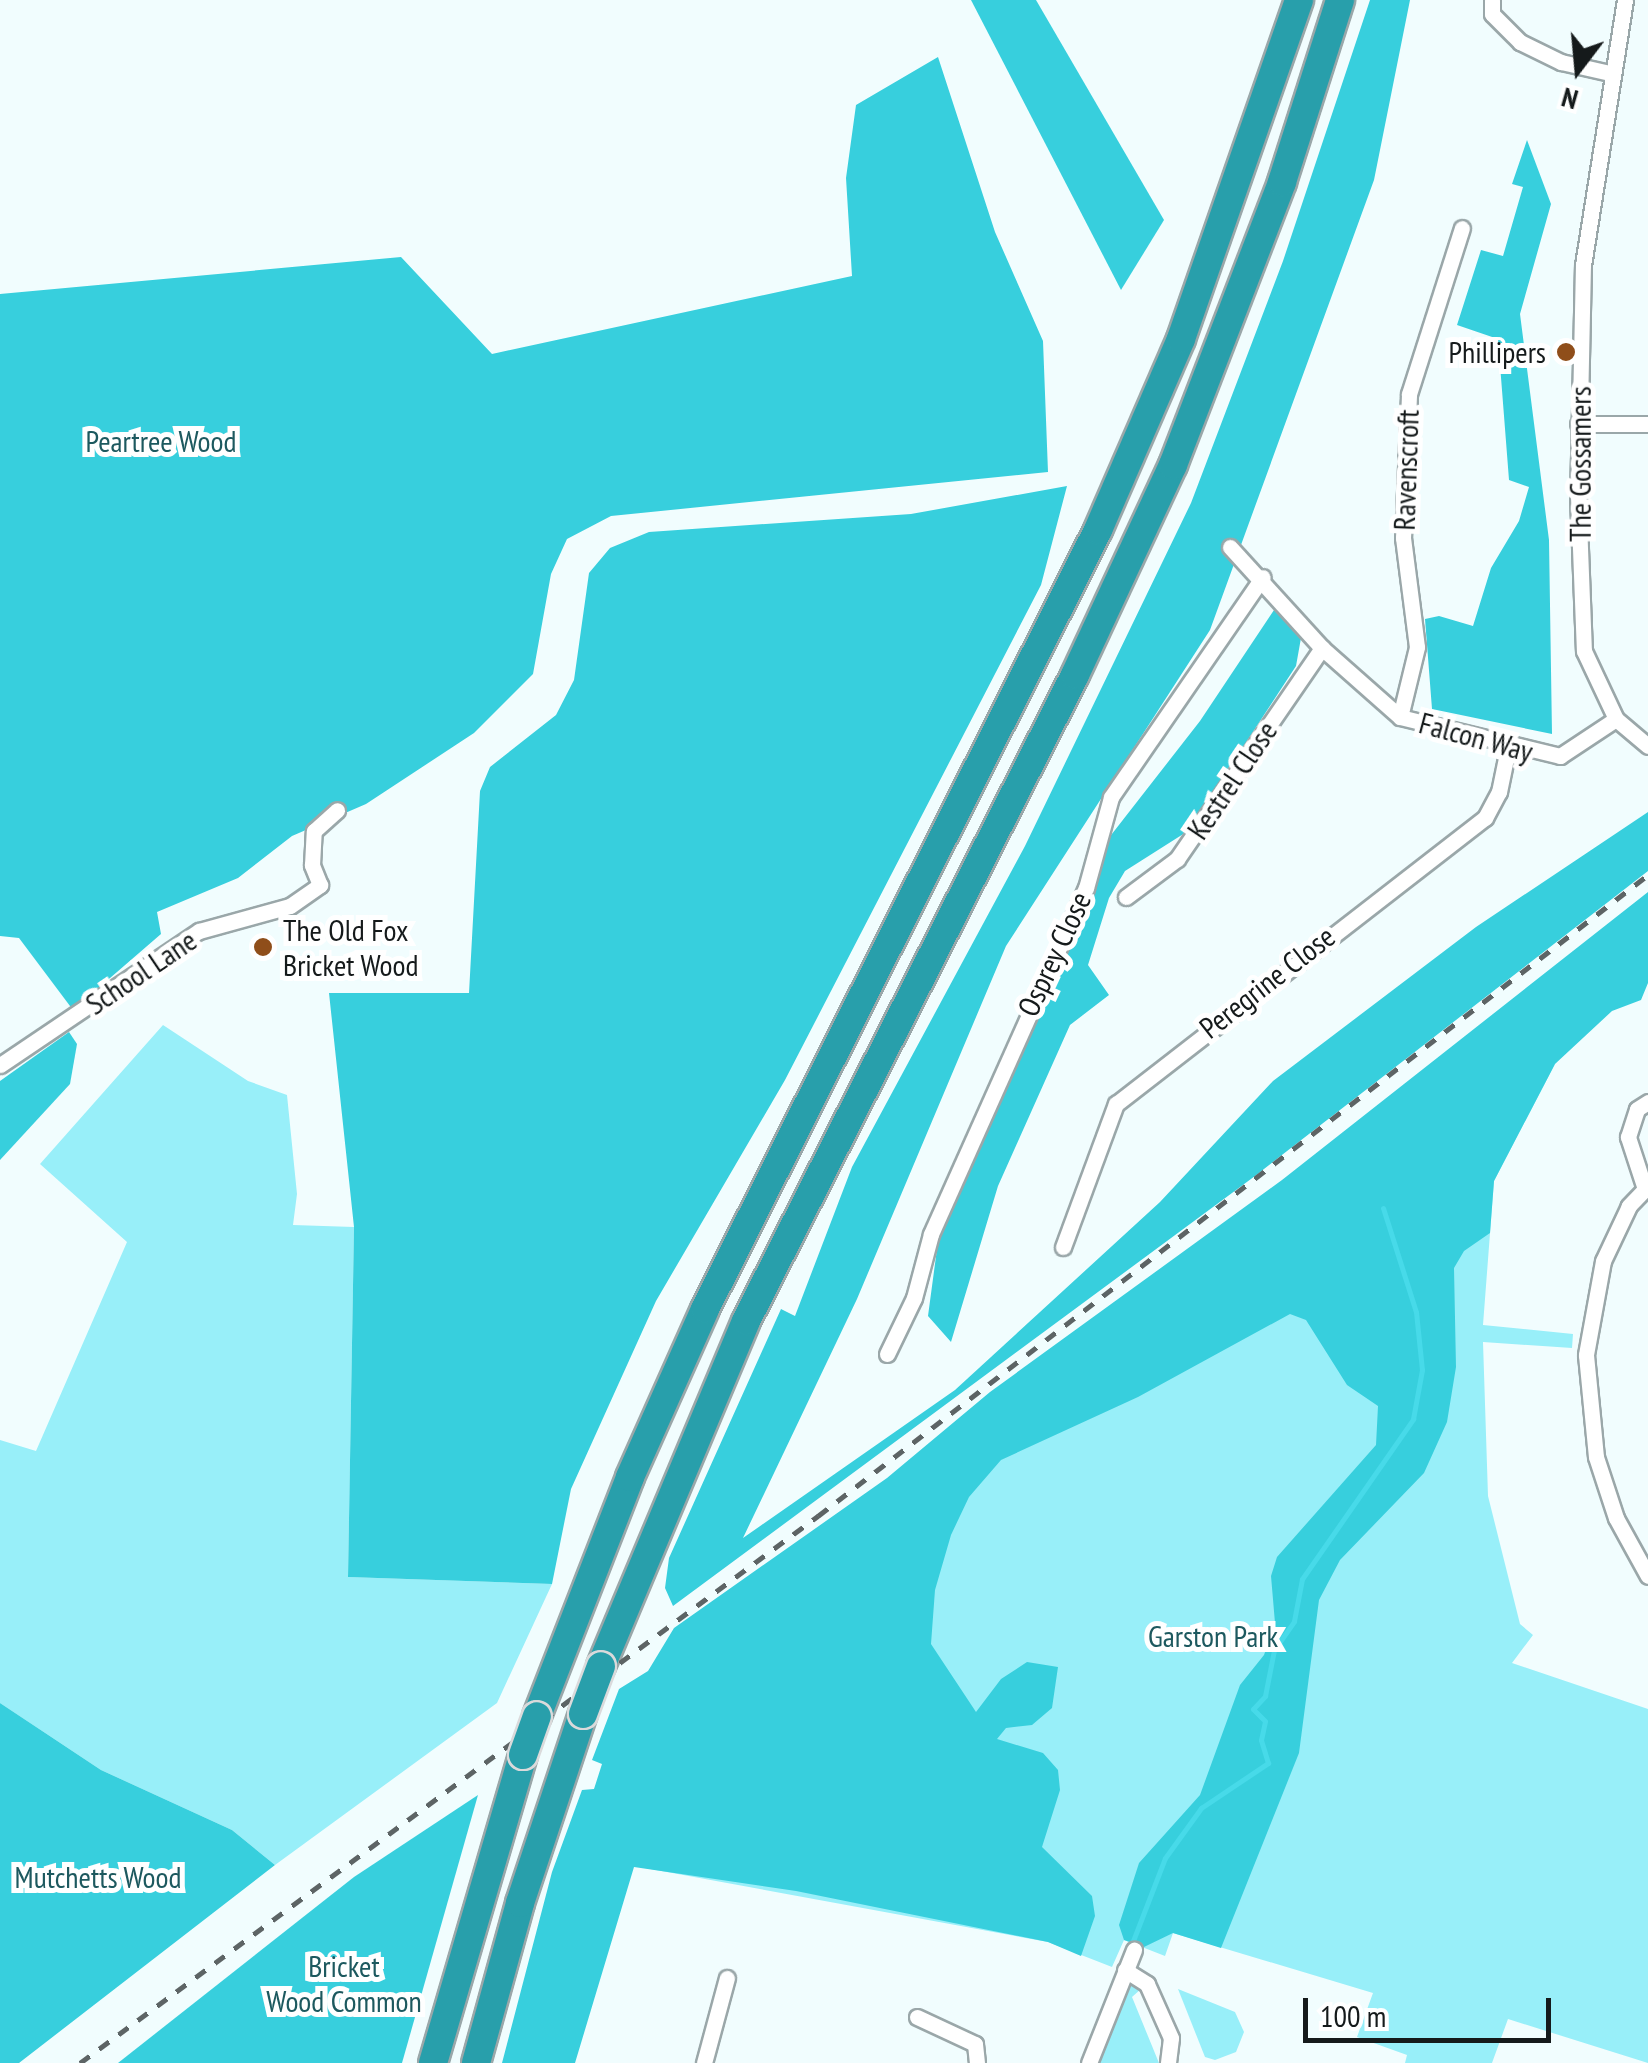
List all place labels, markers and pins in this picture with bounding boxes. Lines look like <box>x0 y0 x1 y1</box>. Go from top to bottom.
place label: Phillipers <box>1448 334 1546 370</box>
marker: Phillipers <box>1555 341 1577 363</box>
place label: The Old Fox Bricket Wood <box>283 912 419 982</box>
marker: The Old Fox Bricket Wood <box>252 936 274 958</box>

